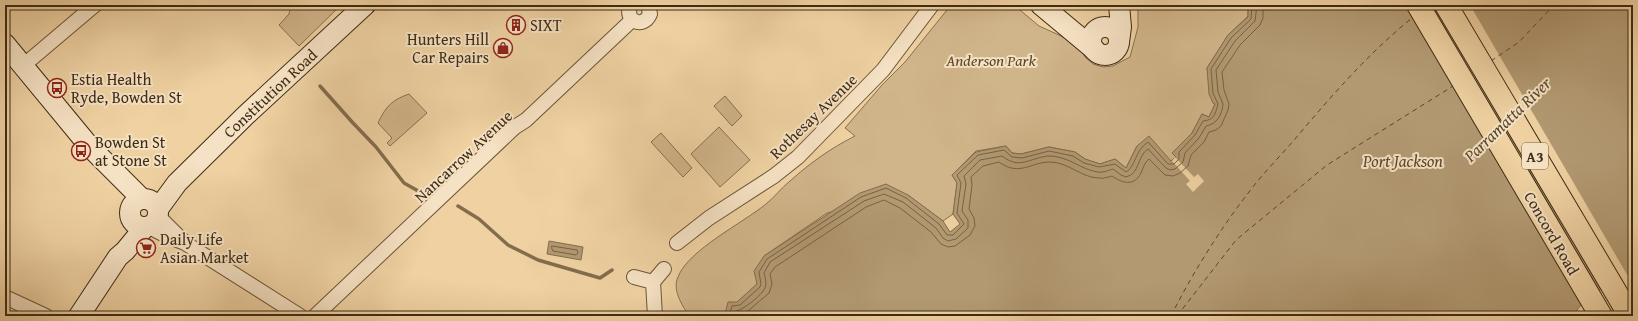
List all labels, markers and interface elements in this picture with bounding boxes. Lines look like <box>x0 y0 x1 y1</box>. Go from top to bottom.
place label: SIXT <box>530 13 562 37</box>
building icon: SIXT <box>505 14 527 36</box>
place label: Hunters Hill Car Repairs <box>407 27 490 69</box>
shop icon: Hunters Hill Car Repairs <box>492 37 514 59</box>
street label: Constitution Road <box>218 43 323 143</box>
park label: Anderson Park <box>945 48 1037 72</box>
place label: Estia Health Ryde, Bowden St <box>71 67 182 109</box>
street label: Rothesay Avenue <box>764 68 862 164</box>
water label: Parramatta River <box>1457 70 1557 168</box>
bus stop icon: Estia Health Ryde, Bowden St <box>46 77 68 99</box>
street label: Nancarrow Avenue <box>409 104 517 208</box>
place label: Bowden St at Stone St <box>95 130 167 172</box>
bus stop icon: Bowden St at Stone St <box>70 140 92 162</box>
road number: A3 <box>1522 143 1548 169</box>
water label: Port Jackson <box>1362 148 1443 173</box>
street label: Concord Road <box>1518 187 1586 280</box>
place label: Daily Life Asian Market <box>160 227 249 269</box>
supermarket icon: Daily Life Asian Market <box>135 237 157 259</box>

